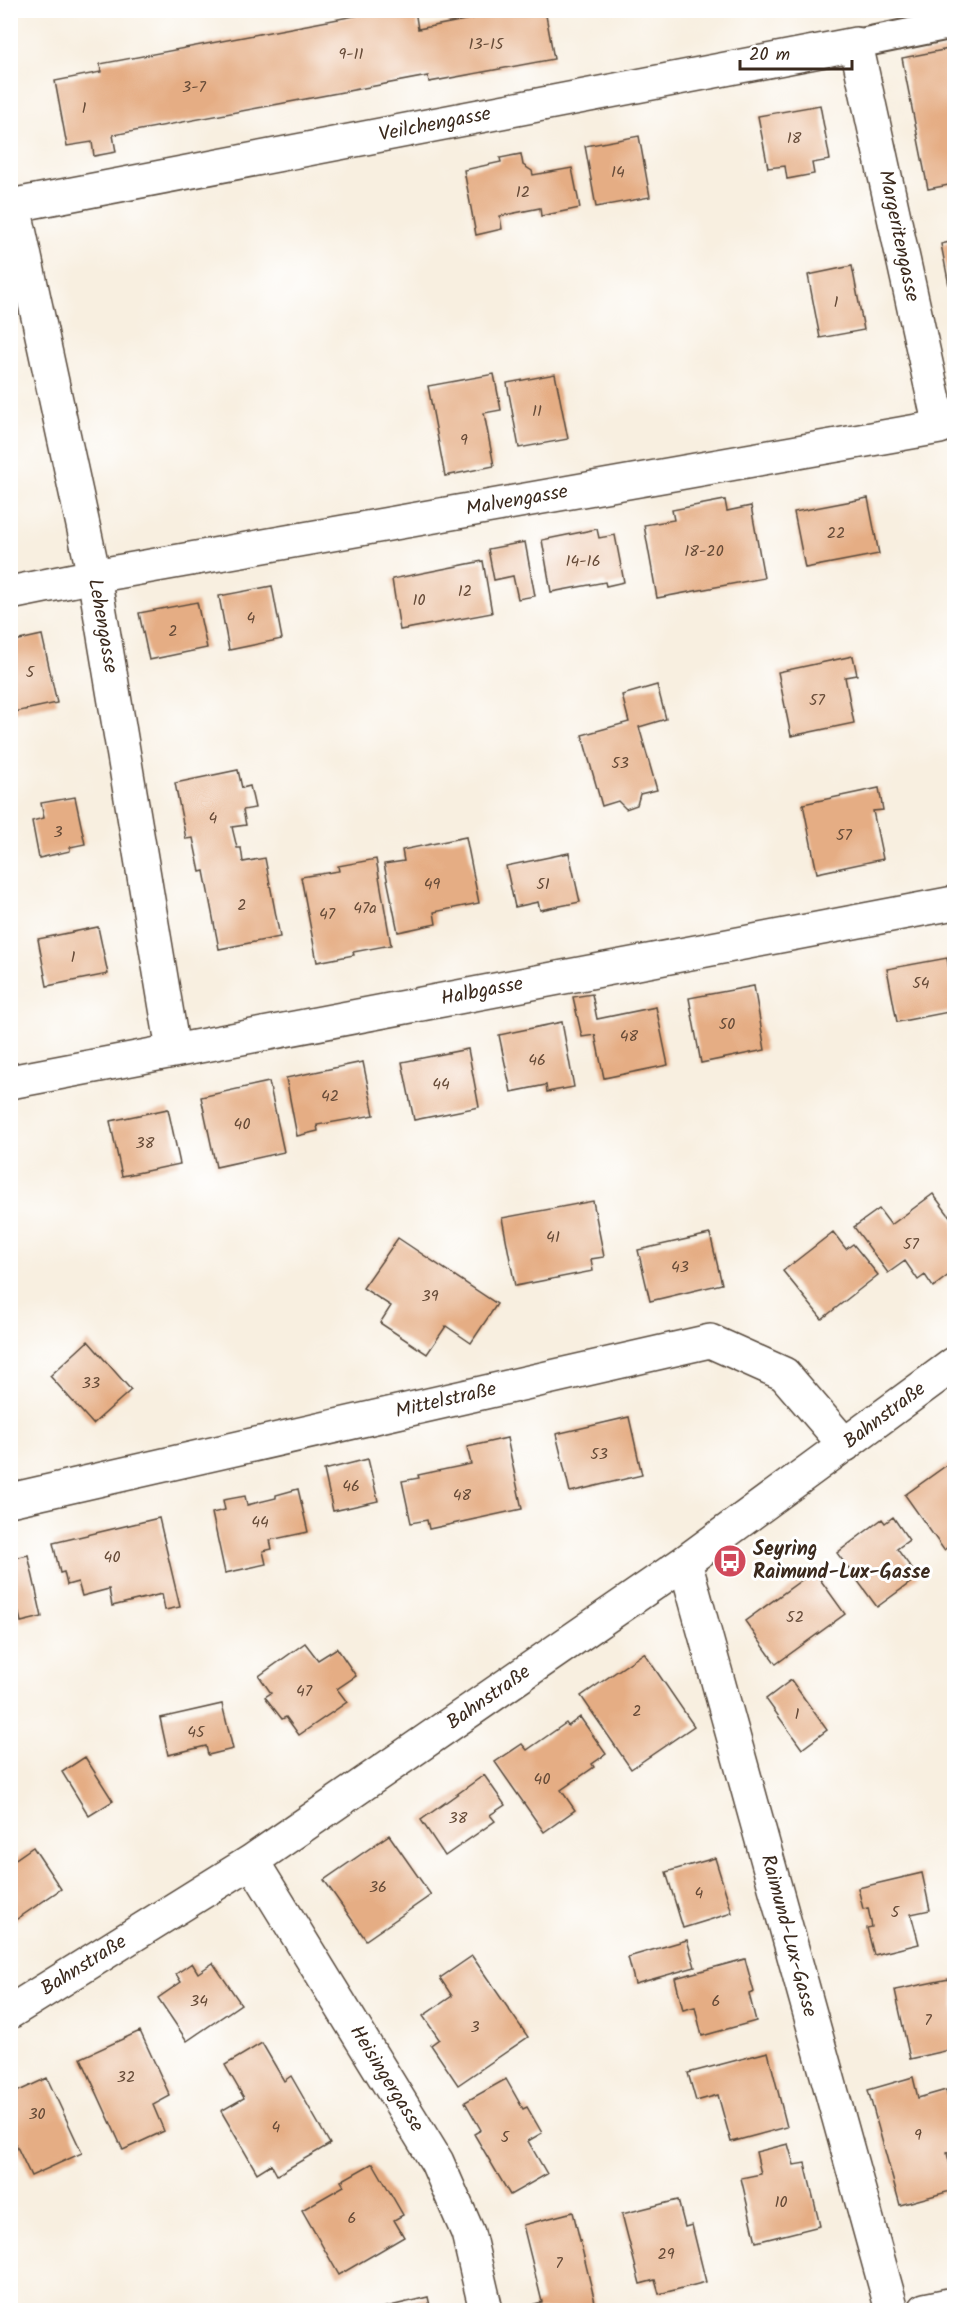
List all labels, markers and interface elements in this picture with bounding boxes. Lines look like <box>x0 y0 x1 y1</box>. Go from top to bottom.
house number: 13-15 <box>468 32 505 57</box>
scale bar <box>740 33 852 71</box>
text: 20 m <box>749 41 790 70</box>
house number: 9-11 <box>338 42 364 67</box>
house number: 3-7 <box>182 75 207 100</box>
house number: 1 <box>81 96 87 121</box>
street label: Veilchengasse <box>376 98 494 152</box>
house number: 18 <box>787 126 802 151</box>
house number: 14 <box>611 160 625 185</box>
street label: Margeritengasse <box>868 167 928 305</box>
house number: 12 <box>516 180 530 205</box>
house number: 1 <box>833 290 839 315</box>
house number: 11 <box>532 399 542 424</box>
house number: 9 <box>460 428 468 453</box>
street label: Malvengasse <box>463 476 571 526</box>
house number: 22 <box>827 521 845 546</box>
house number: 18-20 <box>684 539 724 564</box>
house number: 14-16 <box>565 549 601 574</box>
street label: Lehengasse <box>78 576 126 676</box>
house number: 12 <box>458 579 472 604</box>
house number: 10 <box>412 588 426 613</box>
house number: 4 <box>247 606 256 631</box>
house number: 2 <box>168 619 178 644</box>
house number: 5 <box>26 660 36 685</box>
house number: 57 <box>809 688 826 713</box>
house number: 53 <box>611 751 629 776</box>
house number: 4 <box>209 806 218 831</box>
house number: 3 <box>53 820 63 845</box>
house number: 57 <box>836 823 853 848</box>
house number: 49 <box>424 872 441 897</box>
house number: 51 <box>536 872 550 897</box>
house number: 2 <box>237 893 247 918</box>
house number: 47a <box>353 896 377 921</box>
house number: 47 <box>319 902 336 927</box>
house number: 1 <box>70 945 76 970</box>
street label: Halbgasse <box>438 968 526 1016</box>
house number: 54 <box>912 971 930 996</box>
house number: 50 <box>719 1012 735 1037</box>
house number: 48 <box>620 1024 639 1049</box>
house number: 46 <box>528 1048 546 1073</box>
house number: 44 <box>432 1072 450 1097</box>
house number: 42 <box>321 1084 339 1109</box>
house number: 40 <box>234 1112 250 1137</box>
house number: 38 <box>136 1131 155 1156</box>
house number: 41 <box>546 1225 560 1250</box>
house number: 57 <box>903 1232 920 1257</box>
house number: 43 <box>671 1255 689 1280</box>
house number: 39 <box>422 1284 439 1309</box>
house number: 33 <box>82 1371 100 1396</box>
street label: Mittelstraße <box>392 1374 500 1428</box>
street label: Bahnstraße <box>837 1374 933 1458</box>
house number: 53 <box>590 1442 608 1467</box>
house number: 46 <box>342 1474 360 1499</box>
house number: 48 <box>453 1483 472 1508</box>
house number: 44 <box>251 1510 269 1535</box>
place label: Seyring Raimund-Lux-Gasse <box>753 1534 931 1589</box>
bus stop icon: Seyring Raimund-Lux-Gasse <box>712 1543 748 1579</box>
house number: 40 <box>104 1545 120 1570</box>
house number: 52 <box>786 1605 804 1630</box>
street label: Bahnstraße <box>440 1657 538 1739</box>
house number: 47 <box>296 1679 313 1704</box>
house number: 2 <box>632 1699 642 1724</box>
house number: 1 <box>794 1702 800 1727</box>
house number: 45 <box>187 1720 206 1745</box>
house number: 40 <box>534 1767 550 1792</box>
house number: 38 <box>449 1806 468 1831</box>
street label: Raimund-Lux-Gasse <box>751 1851 825 2021</box>
house number: 36 <box>369 1875 387 1900</box>
house number: 4 <box>695 1881 704 1906</box>
house number: 5 <box>891 1900 901 1925</box>
street label: Bahnstraße <box>35 1927 133 2005</box>
house number: 34 <box>190 1989 208 2014</box>
house number: 6 <box>712 1989 720 2014</box>
house number: 7 <box>924 2008 932 2033</box>
house number: 3 <box>470 2015 480 2040</box>
street label: Heisingergasse <box>340 2019 432 2139</box>
house number: 32 <box>117 2065 135 2090</box>
house number: 30 <box>28 2102 46 2127</box>
house number: 4 <box>272 2115 281 2140</box>
house number: 9 <box>914 2123 922 2148</box>
house number: 5 <box>501 2125 511 2150</box>
house number: 10 <box>774 2190 788 2215</box>
house number: 6 <box>348 2206 356 2231</box>
house number: 29 <box>657 2242 675 2267</box>
house number: 7 <box>555 2251 563 2276</box>

